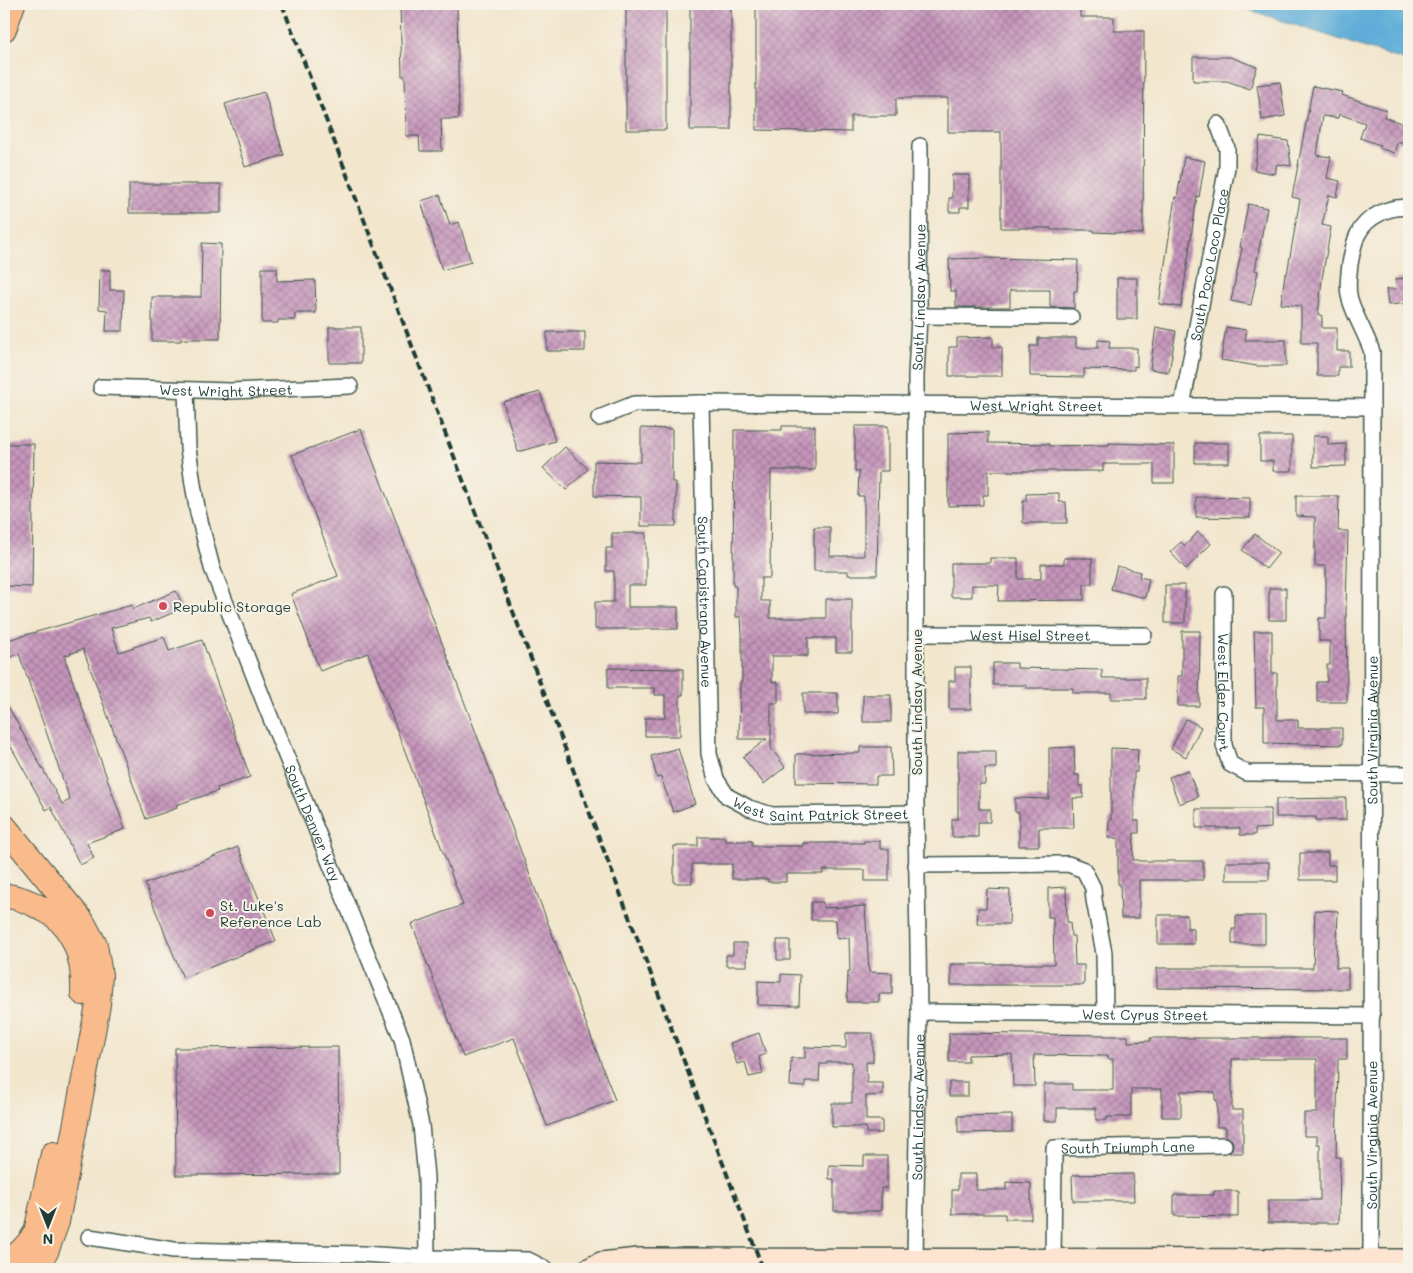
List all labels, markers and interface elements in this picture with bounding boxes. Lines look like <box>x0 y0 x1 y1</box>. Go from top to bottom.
street label: South Poco Loco Place <box>1185 187 1232 342</box>
street label: South Lindsay Avenue <box>907 224 929 371</box>
street label: West Wright Street <box>159 379 293 401</box>
street label: West Wright Street <box>970 395 1103 415</box>
street label: South Capistrano Avenue <box>694 516 717 688</box>
place label: Republic Storage <box>173 597 291 616</box>
marker: Republic Storage <box>157 600 169 612</box>
street label: West Hisel Street <box>970 625 1090 644</box>
street label: South Lindsay Avenue <box>907 629 926 775</box>
street label: West Elder Court <box>1215 633 1235 754</box>
street label: South Virginia Avenue <box>1362 656 1381 804</box>
street label: South Denver Way <box>281 762 346 884</box>
street label: West Saint Patrick Street <box>729 792 908 825</box>
place label: St. Luke's Reference Lab <box>220 896 322 931</box>
marker: St. Luke's Reference Lab <box>204 907 216 919</box>
street label: West Cyrus Street <box>1082 1004 1208 1024</box>
street label: South Lindsay Avenue <box>907 1034 928 1180</box>
street label: South Virginia Avenue <box>1362 1061 1381 1209</box>
street label: South Triumph Lane <box>1061 1136 1195 1157</box>
north arrow <box>22 1200 72 1250</box>
text: N <box>43 1230 53 1249</box>

